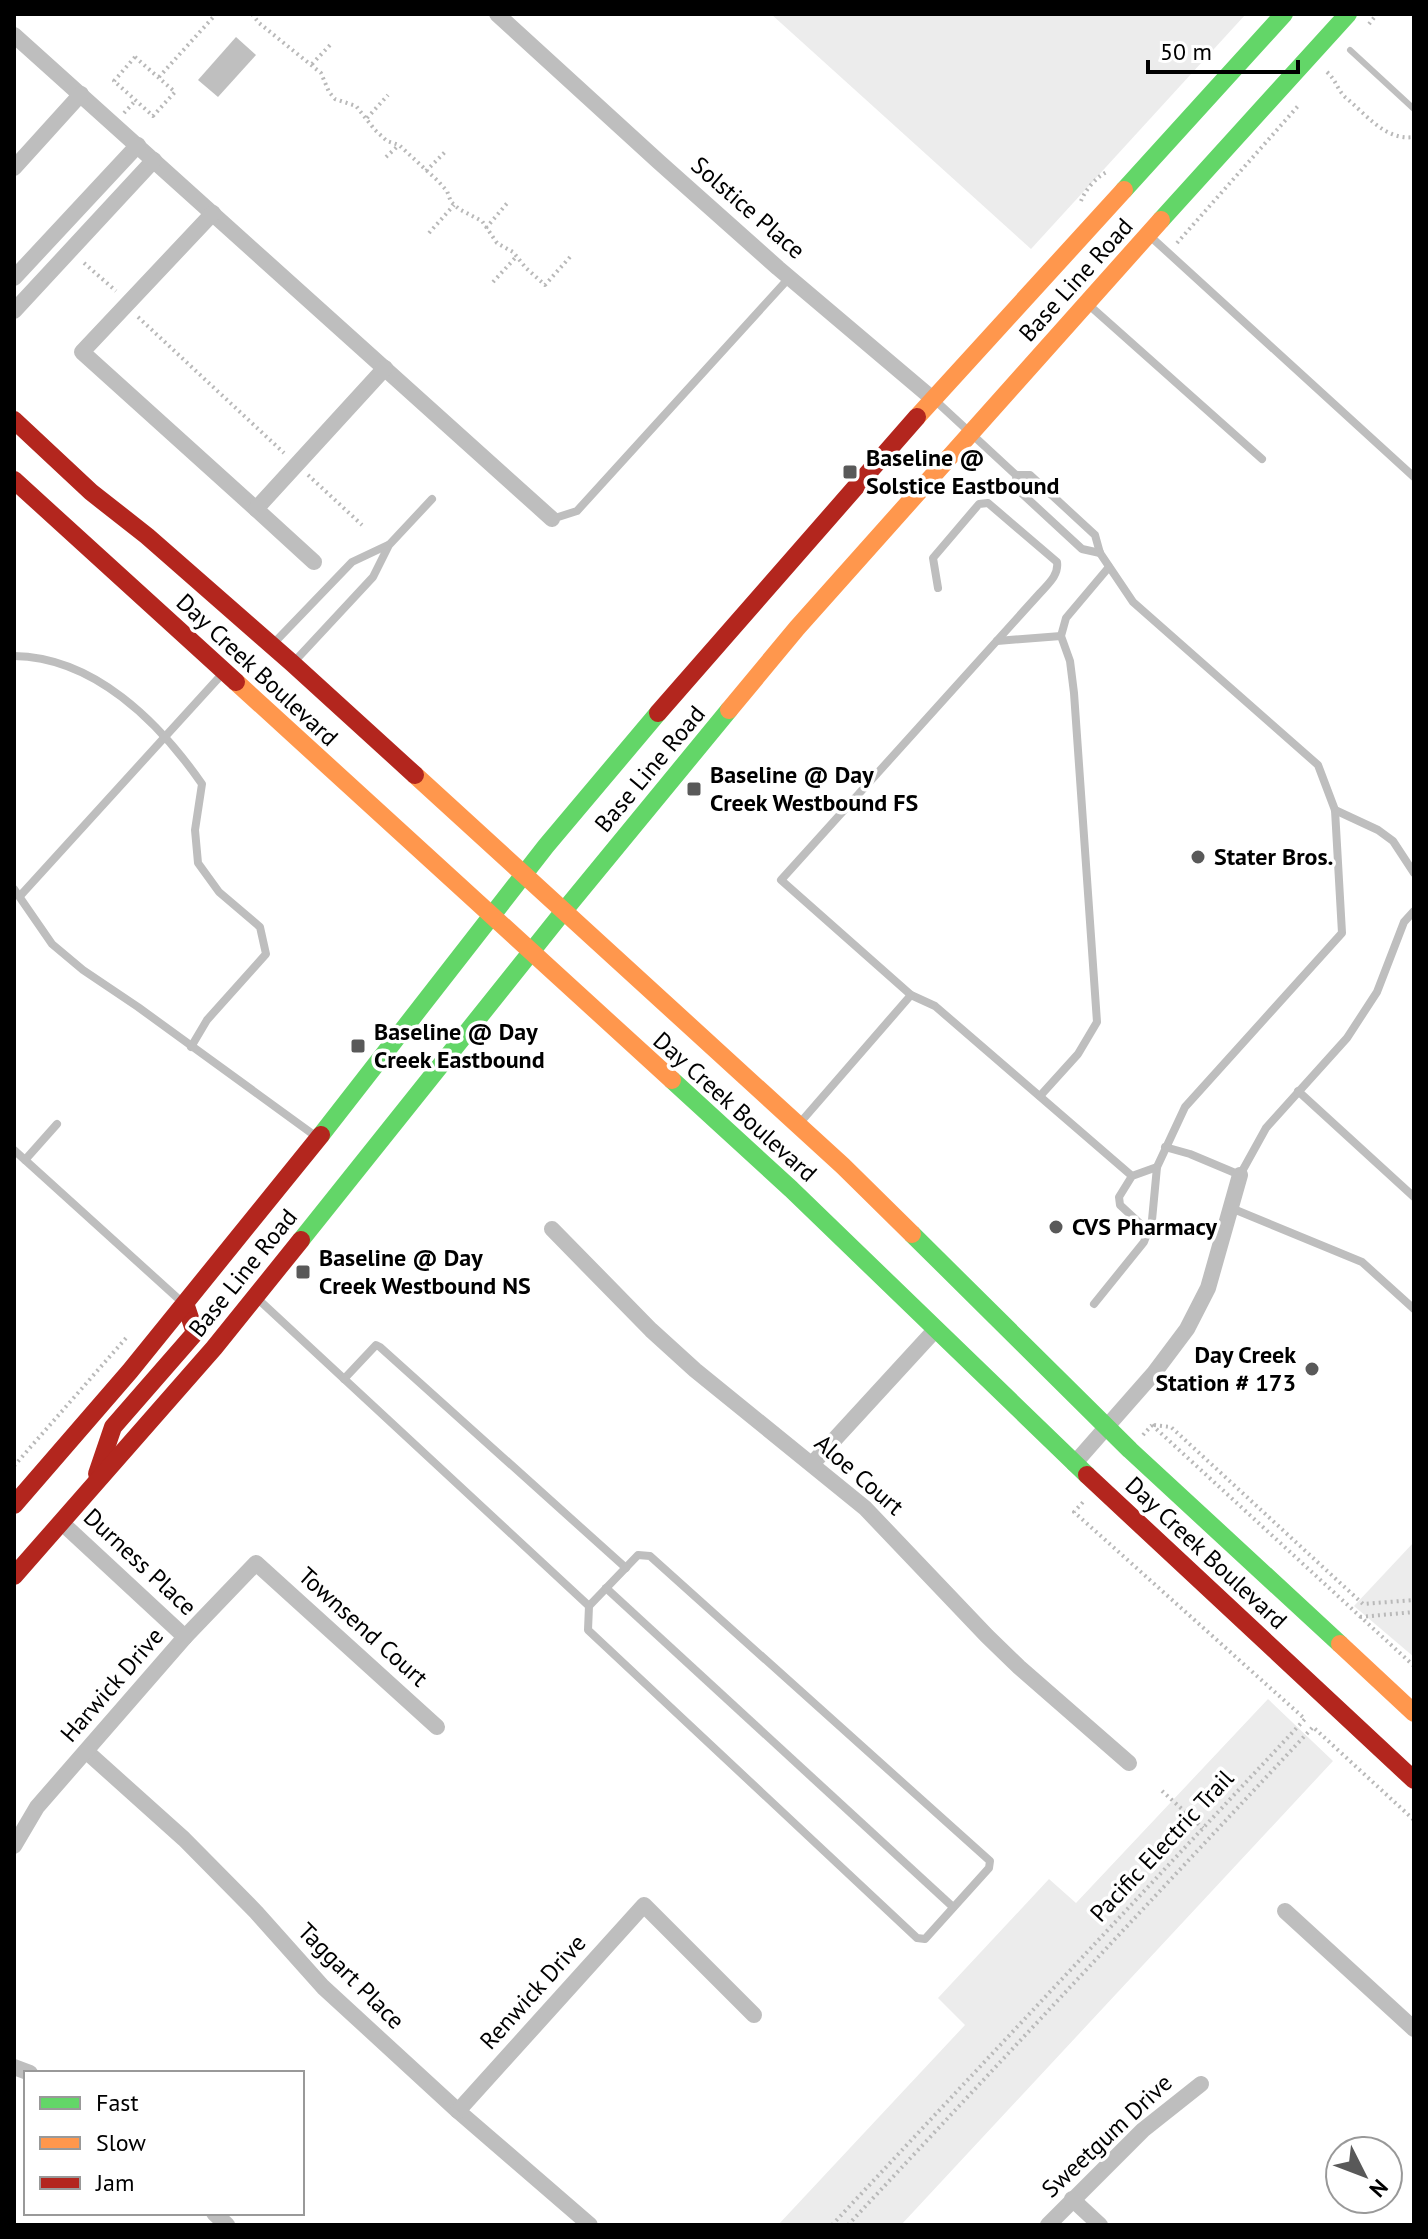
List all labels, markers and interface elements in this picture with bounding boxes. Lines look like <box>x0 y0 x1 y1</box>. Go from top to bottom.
scale bar <box>1148 24 1298 74</box>
text: 50 m <box>1160 36 1212 67</box>
street label: Solstice Place <box>685 150 812 266</box>
street label: Base Line Road <box>1012 211 1139 348</box>
place label: Baseline @ Solstice Eastbound <box>866 442 1060 501</box>
marker: Baseline @ Solstice Eastbound <box>841 463 859 481</box>
street label: Day Creek Boulevard <box>170 587 345 753</box>
street label: Base Line Road <box>588 699 712 838</box>
place label: Baseline @ Day Creek Westbound FS <box>710 759 918 818</box>
marker: Baseline @ Day Creek Westbound FS <box>685 780 703 798</box>
place label: Stater Bros. <box>1214 841 1333 872</box>
marker: Stater Bros. <box>1189 848 1207 866</box>
place label: Baseline @ Day Creek Eastbound <box>374 1016 545 1075</box>
street label: Day Creek Boulevard <box>647 1025 824 1188</box>
marker: Baseline @ Day Creek Eastbound <box>349 1037 367 1055</box>
street label: Base Line Road <box>181 1202 304 1343</box>
place label: CVS Pharmacy <box>1072 1211 1217 1242</box>
marker: CVS Pharmacy <box>1047 1218 1065 1236</box>
place label: Baseline @ Day Creek Westbound NS <box>319 1242 531 1301</box>
marker: Baseline @ Day Creek Westbound NS <box>294 1263 312 1281</box>
place label: Day Creek Station # 173 <box>1156 1339 1296 1398</box>
marker: Day Creek Station # 173 <box>1303 1360 1321 1378</box>
street label: Aloe Court <box>808 1427 910 1522</box>
street label: Day Creek Boulevard <box>1119 1470 1294 1636</box>
street label: Durness Place <box>77 1501 203 1622</box>
street label: Townsend Court <box>292 1560 435 1693</box>
street label: Harwick Drive <box>53 1621 170 1748</box>
street label: Pacific Electric Trail <box>1083 1763 1240 1928</box>
street label: Taggart Place <box>291 1916 411 2036</box>
street label: Renwick Drive <box>473 1928 592 2056</box>
street label: Sweetgum Drive <box>1035 2067 1179 2204</box>
legend <box>24 2071 304 2215</box>
text: Fast <box>96 2087 139 2118</box>
text: Slow <box>96 2127 146 2158</box>
north arrow <box>1324 2135 1404 2215</box>
text: Jam <box>95 2167 134 2198</box>
text: N <box>1364 2174 1394 2203</box>

